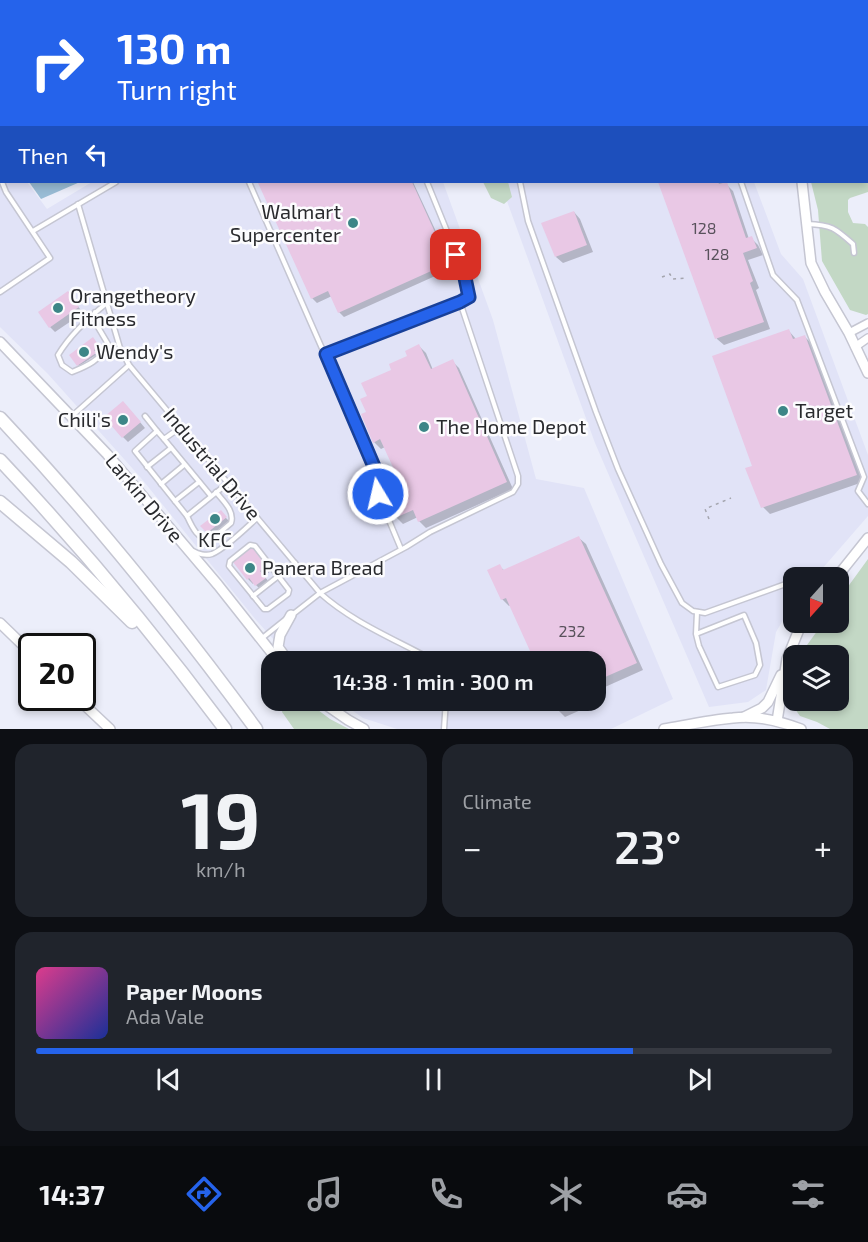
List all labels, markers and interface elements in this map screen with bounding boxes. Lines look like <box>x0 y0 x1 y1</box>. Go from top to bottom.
text: 130 m <box>117 22 232 72</box>
icon: right <box>18 24 96 102</box>
text: Turn right <box>117 73 237 105</box>
icon: left <box>80 138 113 171</box>
text: Then <box>18 142 68 168</box>
place label: Walmart Supercenter <box>230 199 341 246</box>
marker: Walmart Supercenter <box>346 216 360 230</box>
house number: 128 <box>691 218 717 237</box>
pin <box>430 229 481 280</box>
icon: arrive <box>439 238 472 271</box>
house number: 128 <box>704 244 730 263</box>
place label: Orangetheory Fitness <box>70 283 196 330</box>
marker: Orangetheory Fitness <box>51 301 65 315</box>
place label: Wendy's <box>96 339 173 363</box>
marker: Wendy's <box>77 345 91 359</box>
place label: Target <box>795 398 853 422</box>
street label: Industrial Drive <box>159 402 267 524</box>
marker: Target <box>776 404 790 418</box>
place label: Chili's <box>58 407 111 431</box>
marker: Chili's <box>116 413 130 427</box>
place label: The Home Depot <box>436 414 587 438</box>
marker: The Home Depot <box>417 420 431 434</box>
street label: Larkin Drive <box>101 448 189 546</box>
position arrow <box>346 462 410 526</box>
marker: KFC <box>208 512 222 526</box>
place label: KFC <box>198 527 232 551</box>
place label: Panera Bread <box>262 555 384 579</box>
marker: Panera Bread <box>243 561 257 575</box>
north arrow <box>783 567 849 633</box>
map controls <box>783 567 849 711</box>
house number: 232 <box>559 621 585 640</box>
speed limit sign: 20 <box>18 633 96 711</box>
button: layers <box>783 645 849 711</box>
text: 14:38 · 1 min · 300 m <box>333 668 534 694</box>
text: 19 <box>181 771 261 865</box>
text: Climate <box>463 789 532 813</box>
text: 23° <box>614 819 681 873</box>
text: − <box>463 827 482 867</box>
text: + <box>814 827 832 867</box>
text: km/h <box>196 857 246 881</box>
text: Paper Moons <box>126 978 262 1004</box>
text: Ada Vale <box>126 1004 204 1028</box>
icon: previous <box>152 1063 185 1096</box>
icon: pause <box>417 1063 450 1096</box>
icon: next <box>683 1063 716 1096</box>
icon: directions <box>183 1173 225 1215</box>
icon: music <box>304 1173 346 1215</box>
icon: phone <box>425 1173 467 1215</box>
icon: climate <box>545 1173 587 1215</box>
icon: car <box>666 1173 708 1215</box>
icon: filters <box>787 1173 829 1215</box>
text: 14:37 <box>39 1178 105 1210</box>

